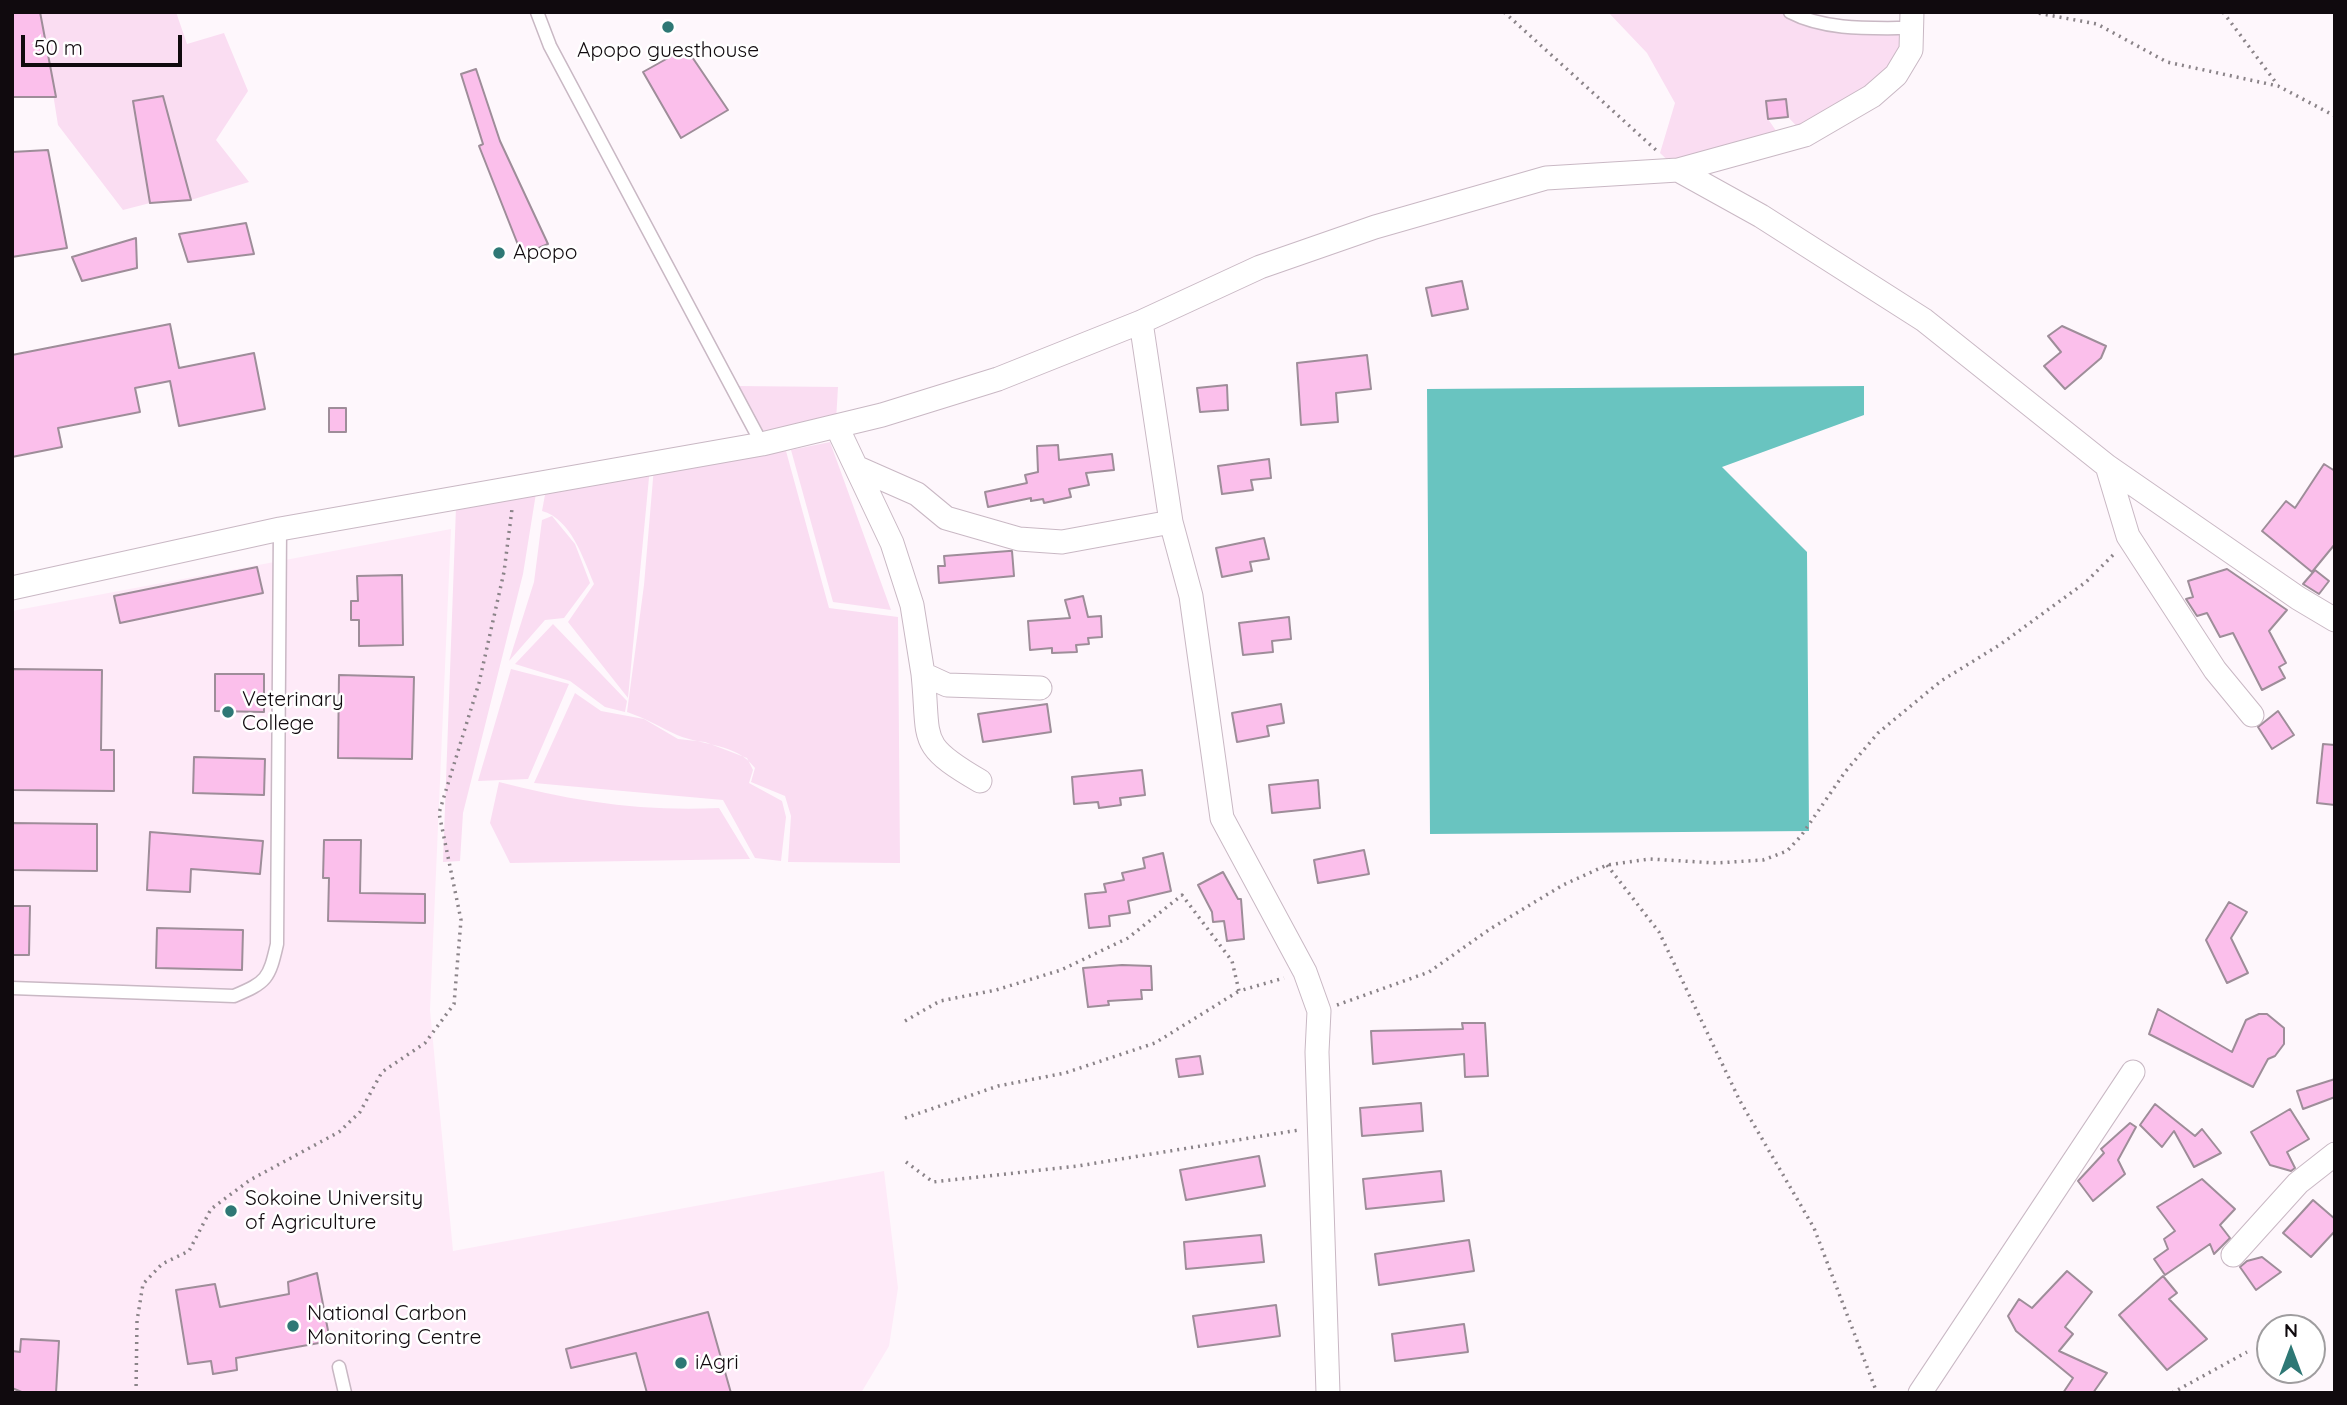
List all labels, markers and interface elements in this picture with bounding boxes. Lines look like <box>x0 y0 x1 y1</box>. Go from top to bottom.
marker: Apopo guesthouse <box>660 19 676 35</box>
scale bar <box>24 21 186 65</box>
text: 50 m <box>34 34 83 60</box>
place label: Apopo guesthouse <box>577 38 759 64</box>
place label: Apopo <box>513 240 577 266</box>
marker: Apopo <box>491 245 507 261</box>
place label: Veterinary College <box>242 687 344 737</box>
marker: Veterinary College <box>220 704 236 720</box>
place label: Sokoine University of Agriculture <box>245 1186 423 1236</box>
marker: Sokoine University of Agriculture <box>223 1203 239 1219</box>
place label: National Carbon Monitoring Centre <box>307 1301 481 1351</box>
north arrow <box>2256 1314 2326 1384</box>
marker: National Carbon Monitoring Centre <box>285 1318 301 1334</box>
text: N <box>2284 1318 2298 1342</box>
place label: iAgri <box>695 1350 739 1376</box>
marker: iAgri <box>673 1355 689 1371</box>

